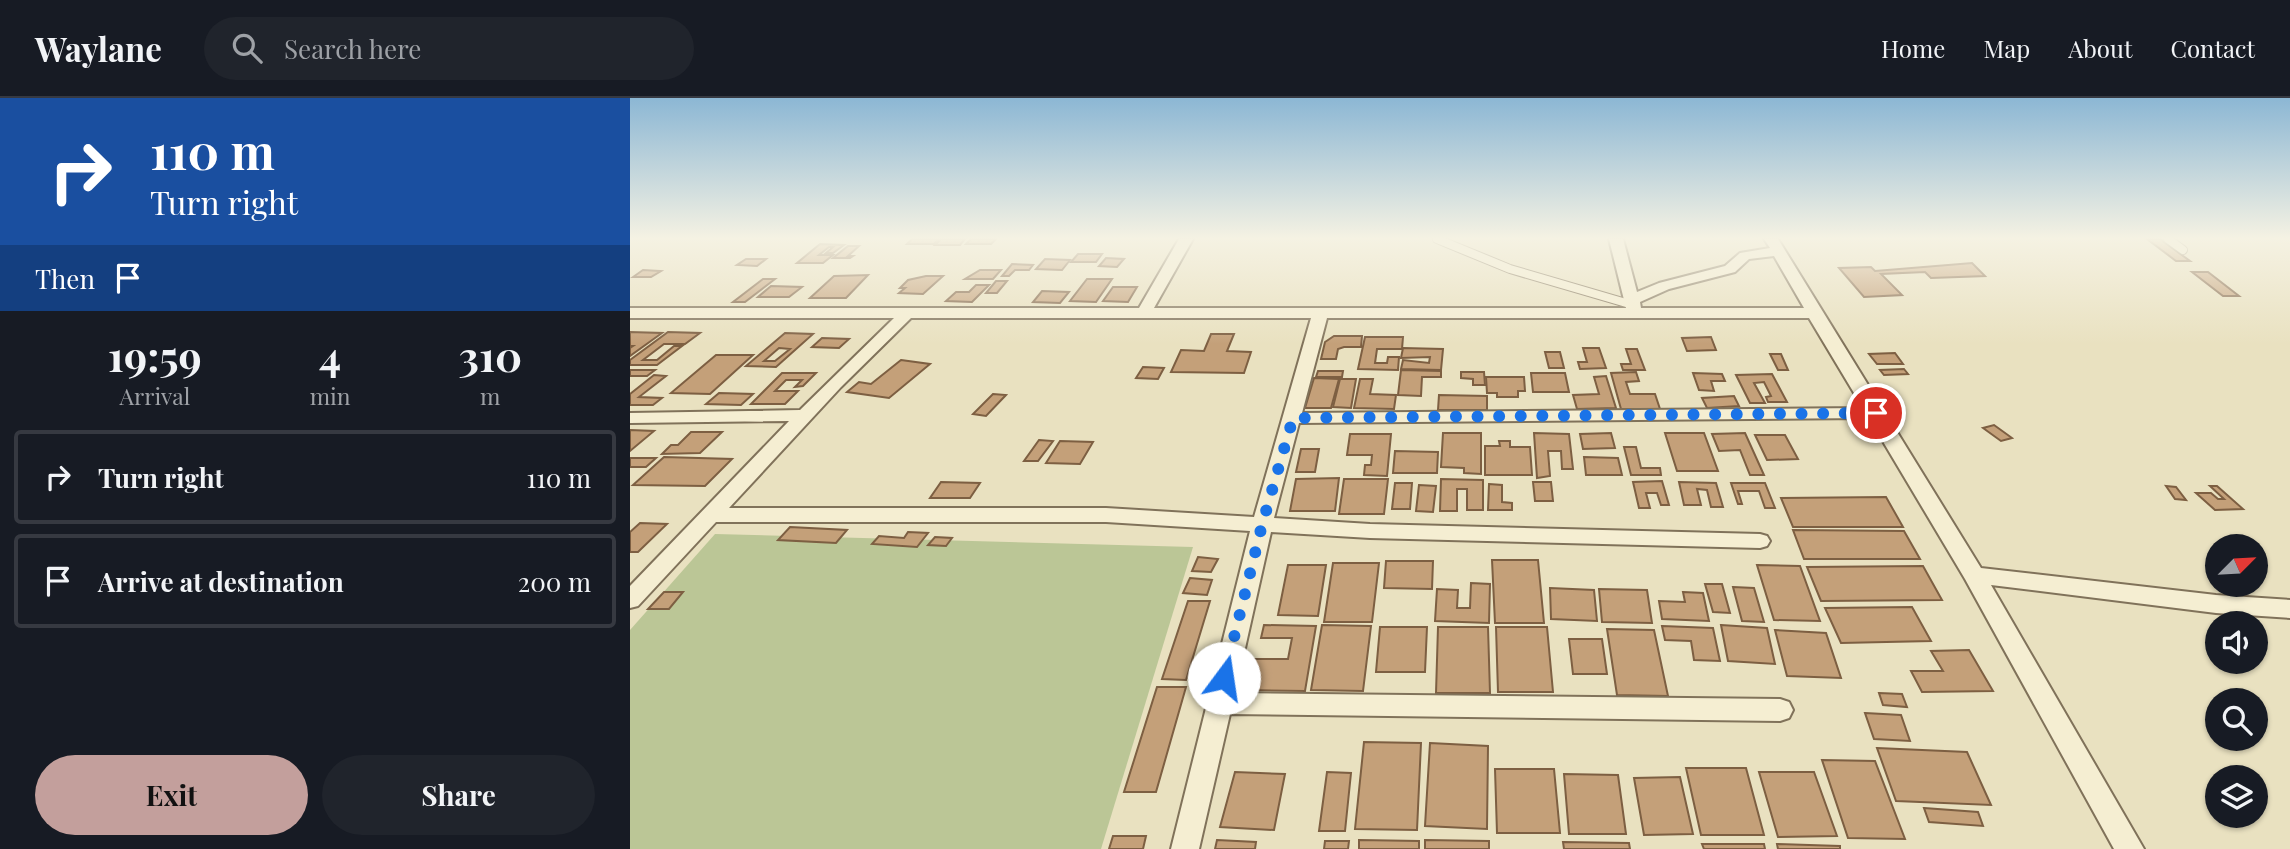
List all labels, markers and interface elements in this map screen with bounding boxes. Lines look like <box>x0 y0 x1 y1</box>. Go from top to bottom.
search box <box>204 17 694 80</box>
text: Waylane <box>35 26 162 70</box>
icon: search <box>228 29 266 67</box>
text: Search here <box>284 31 421 66</box>
text: Home <box>1881 32 1945 64</box>
text: Map <box>1983 32 2030 64</box>
text: About <box>2068 32 2132 64</box>
text: Contact <box>2170 32 2255 64</box>
text: 110 m <box>150 117 275 182</box>
icon: right <box>35 126 126 217</box>
text: Turn right <box>150 180 298 223</box>
icon: arrive <box>109 259 147 297</box>
text: Then <box>35 261 95 296</box>
text: 19:59 <box>108 327 202 383</box>
text: 4 <box>319 327 341 383</box>
text: 310 <box>458 327 522 383</box>
text: Arrival <box>119 380 190 411</box>
text: min <box>310 380 351 411</box>
text: m <box>480 380 501 411</box>
pin <box>1846 383 1906 443</box>
icon: arrive <box>1857 394 1895 432</box>
icon: right <box>39 458 77 496</box>
text: Turn right <box>98 460 224 495</box>
text: 110 m <box>527 460 591 495</box>
north arrow <box>2205 534 2268 597</box>
map controls <box>2205 534 2268 828</box>
icon: arrive <box>39 562 77 600</box>
text: Arrive at destination <box>98 564 344 599</box>
text: 200 m <box>518 564 591 599</box>
button: sound <box>2205 611 2268 674</box>
position arrow <box>1187 641 1261 715</box>
button: search <box>2205 688 2268 751</box>
button: Exit <box>35 755 308 835</box>
button: Share <box>322 755 595 835</box>
button: layers <box>2205 765 2268 828</box>

